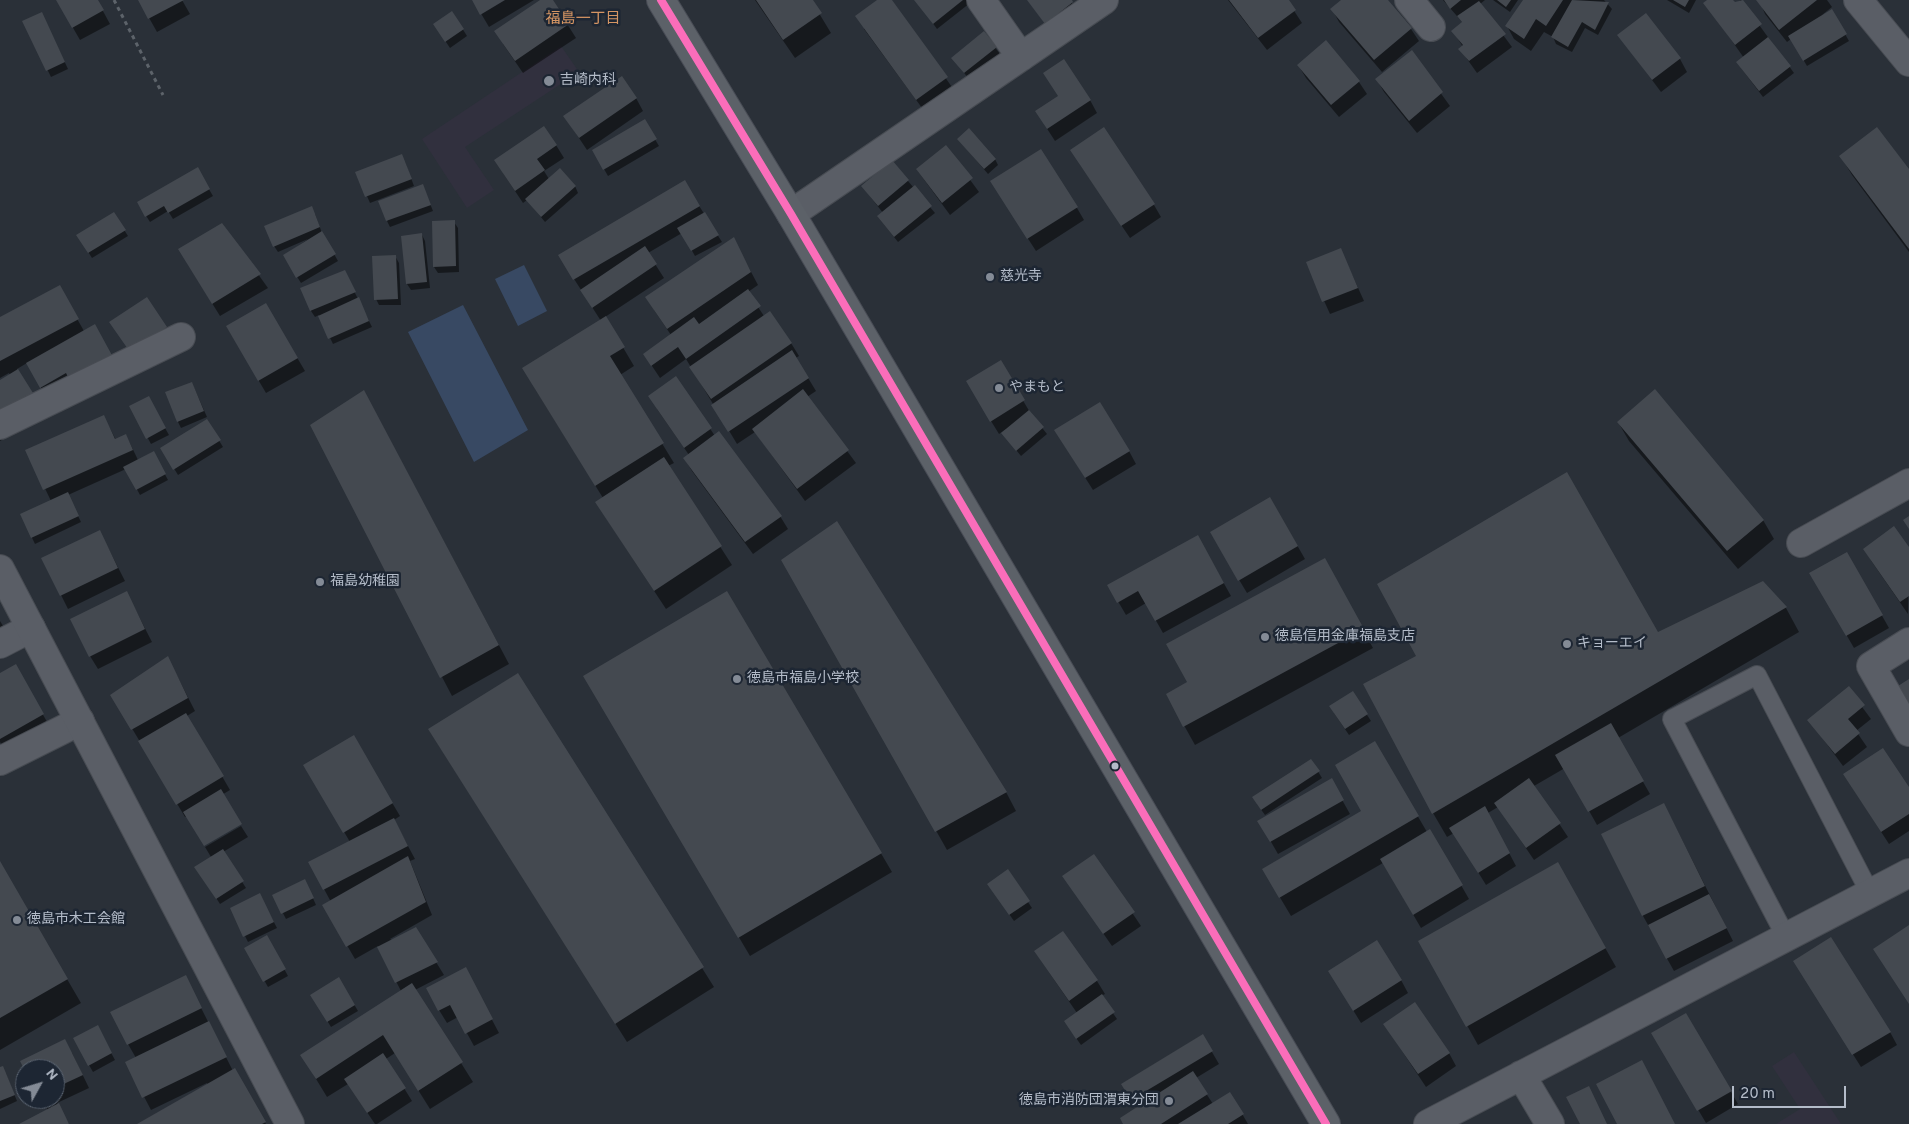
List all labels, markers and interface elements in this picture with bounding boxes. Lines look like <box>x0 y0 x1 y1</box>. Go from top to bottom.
district label: 福島一丁目 <box>546 11 620 29</box>
place label: 吉崎内科 <box>560 73 616 89</box>
marker: 吉崎内科 <box>542 74 556 88</box>
place label: 慈光寺 <box>1000 269 1042 285</box>
marker: 慈光寺 <box>984 271 996 283</box>
place label: やまもと <box>1009 380 1065 396</box>
marker: やまもと <box>993 382 1005 394</box>
place label: 福島幼稚園 <box>330 574 400 590</box>
marker: 福島幼稚園 <box>314 576 326 588</box>
place label: 徳島信用金庫福島支店 <box>1275 629 1415 645</box>
marker: 徳島信用金庫福島支店 <box>1259 631 1271 643</box>
place label: キョーエイ <box>1577 636 1647 652</box>
marker: キョーエイ <box>1561 638 1573 650</box>
place label: 徳島市福島小学校 <box>747 671 859 687</box>
marker: 徳島市福島小学校 <box>731 673 743 685</box>
unlabelled marker <box>1110 761 1120 771</box>
place label: 徳島市木工会館 <box>27 912 125 928</box>
marker: 徳島市木工会館 <box>11 914 23 926</box>
north arrow <box>15 1059 65 1109</box>
text: N <box>41 1066 61 1084</box>
scale bar <box>1734 1076 1848 1108</box>
text: 20 m <box>1740 1085 1775 1104</box>
place label: 徳島市消防団渭東分団 <box>1019 1093 1159 1109</box>
marker: 徳島市消防団渭東分団 <box>1163 1095 1175 1107</box>

